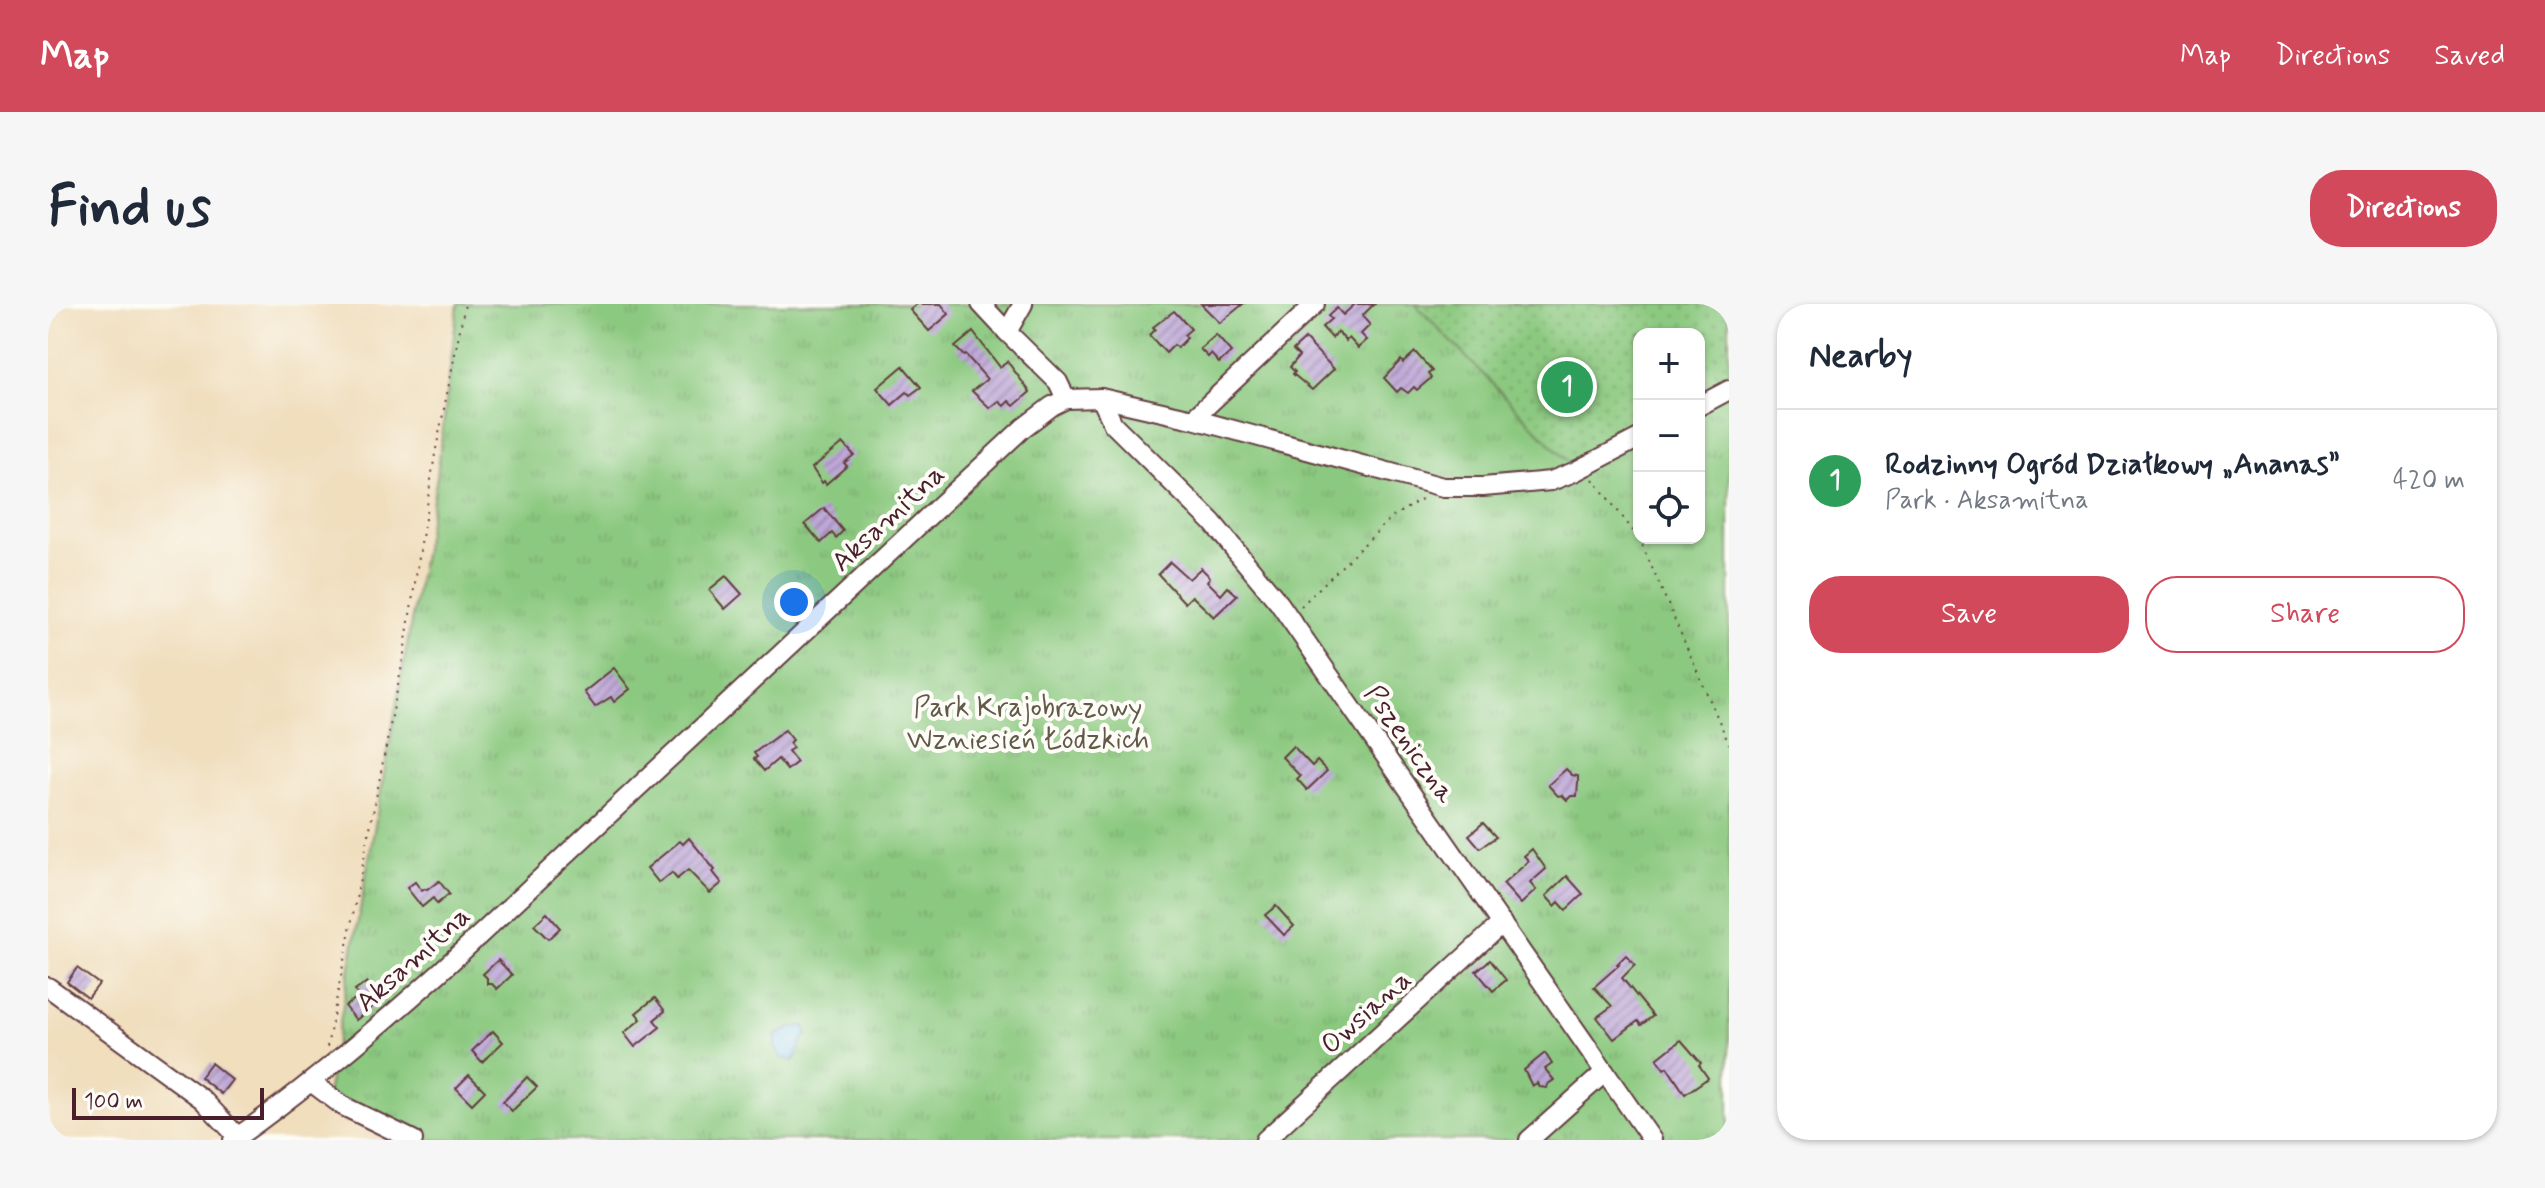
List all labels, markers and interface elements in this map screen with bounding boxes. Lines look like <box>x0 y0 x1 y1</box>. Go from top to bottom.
text: Map <box>40 32 110 81</box>
text: Map <box>2180 38 2231 75</box>
text: Directions <box>2275 38 2390 75</box>
text: Saved <box>2434 38 2505 75</box>
button: Directions <box>2310 170 2497 247</box>
text: Find us <box>48 172 211 245</box>
map controls <box>1633 328 1705 544</box>
button: + <box>1633 328 1705 400</box>
text: Nearby <box>1809 334 1913 379</box>
pin: 1 <box>1541 357 1593 417</box>
button: − <box>1633 400 1705 472</box>
text: Rodzinny Ogród Działkowy „Ananas” <box>1885 445 2340 484</box>
street label: Aksamitna <box>824 457 953 581</box>
text: 1 <box>1829 464 1841 498</box>
text: 420 m <box>2393 464 2465 498</box>
button: locate <box>1633 472 1705 544</box>
text: Park · Aksamitna <box>1885 484 2089 518</box>
button: Save <box>1809 576 2129 653</box>
button: Share <box>2145 576 2465 653</box>
your location <box>774 582 814 622</box>
street label: Pszeniczna <box>1355 678 1463 811</box>
park label: Park Krajobrazowy Wzniesień Łódzkich <box>907 690 1149 759</box>
street label: Aksamitna <box>349 899 479 1021</box>
street label: Owsiana <box>1313 962 1420 1064</box>
scale bar <box>72 1084 264 1120</box>
text: 100 m <box>84 1088 143 1116</box>

